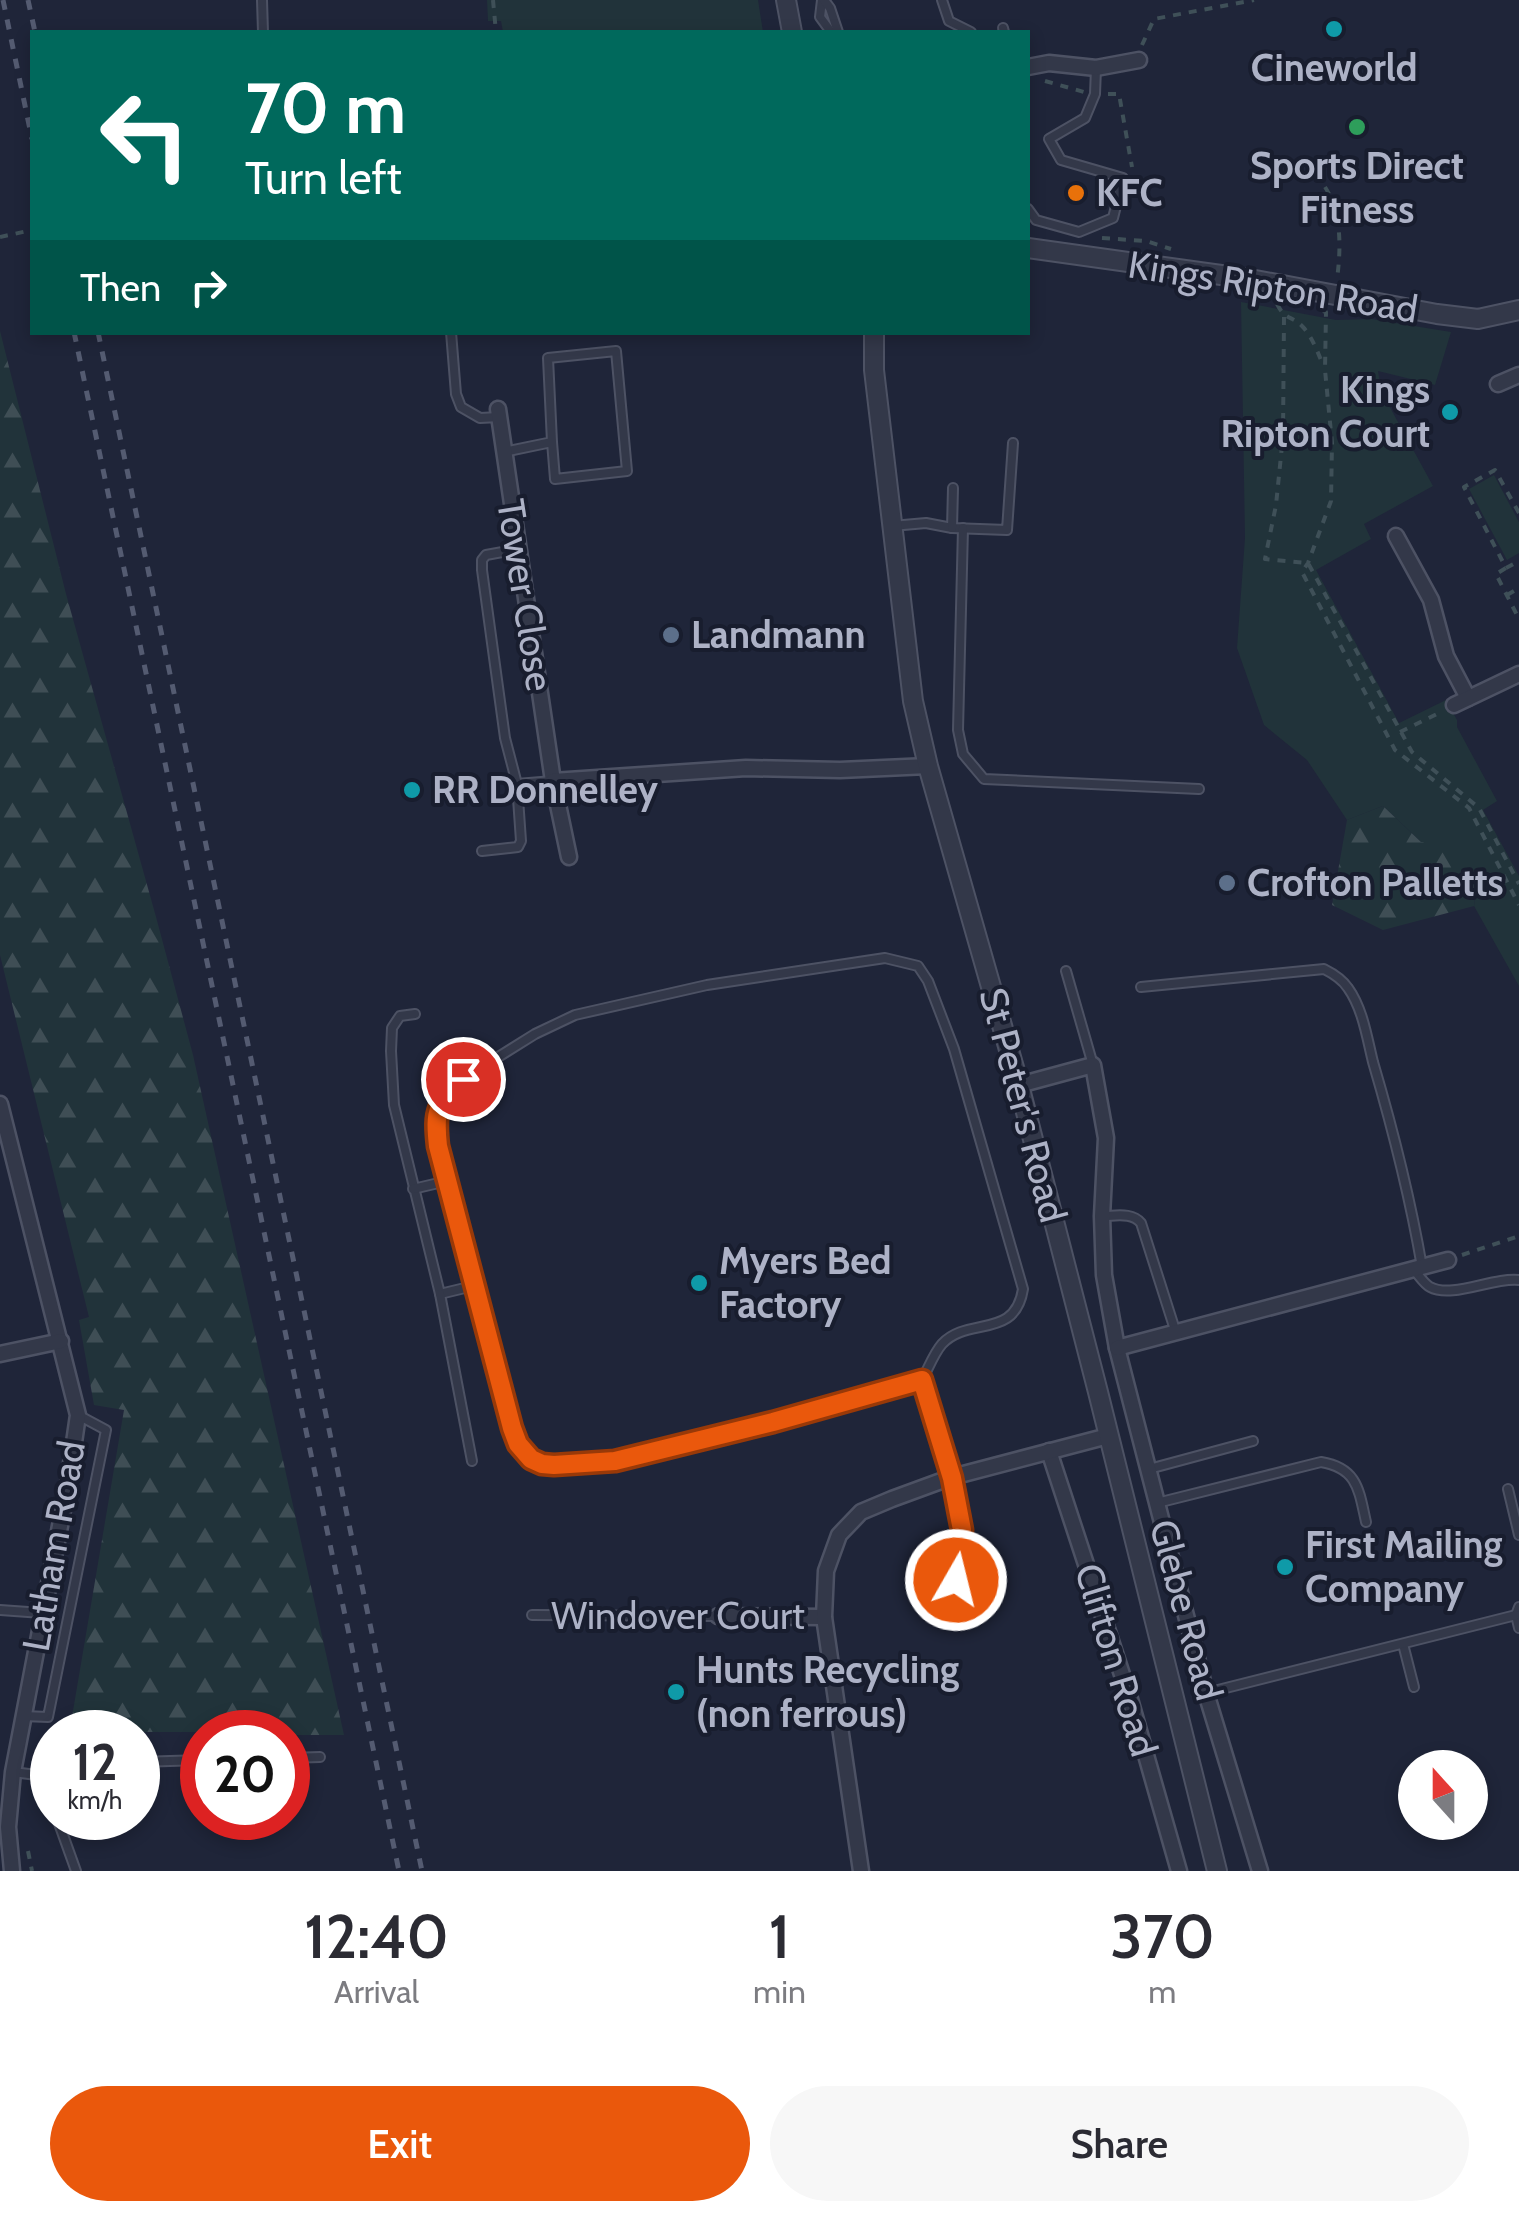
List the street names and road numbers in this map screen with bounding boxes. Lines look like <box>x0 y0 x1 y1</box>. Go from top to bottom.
street label: Kings Ripton Road <box>1125 240 1421 333</box>
street label: Tower Close <box>487 496 564 694</box>
street label: St Peter's Road <box>970 983 1077 1227</box>
street label: Latham Road <box>12 1437 95 1655</box>
street label: Glebe Road <box>1140 1514 1233 1705</box>
street label: Clifton Road <box>1065 1558 1168 1762</box>
street label: Windover Court <box>551 1592 805 1639</box>

